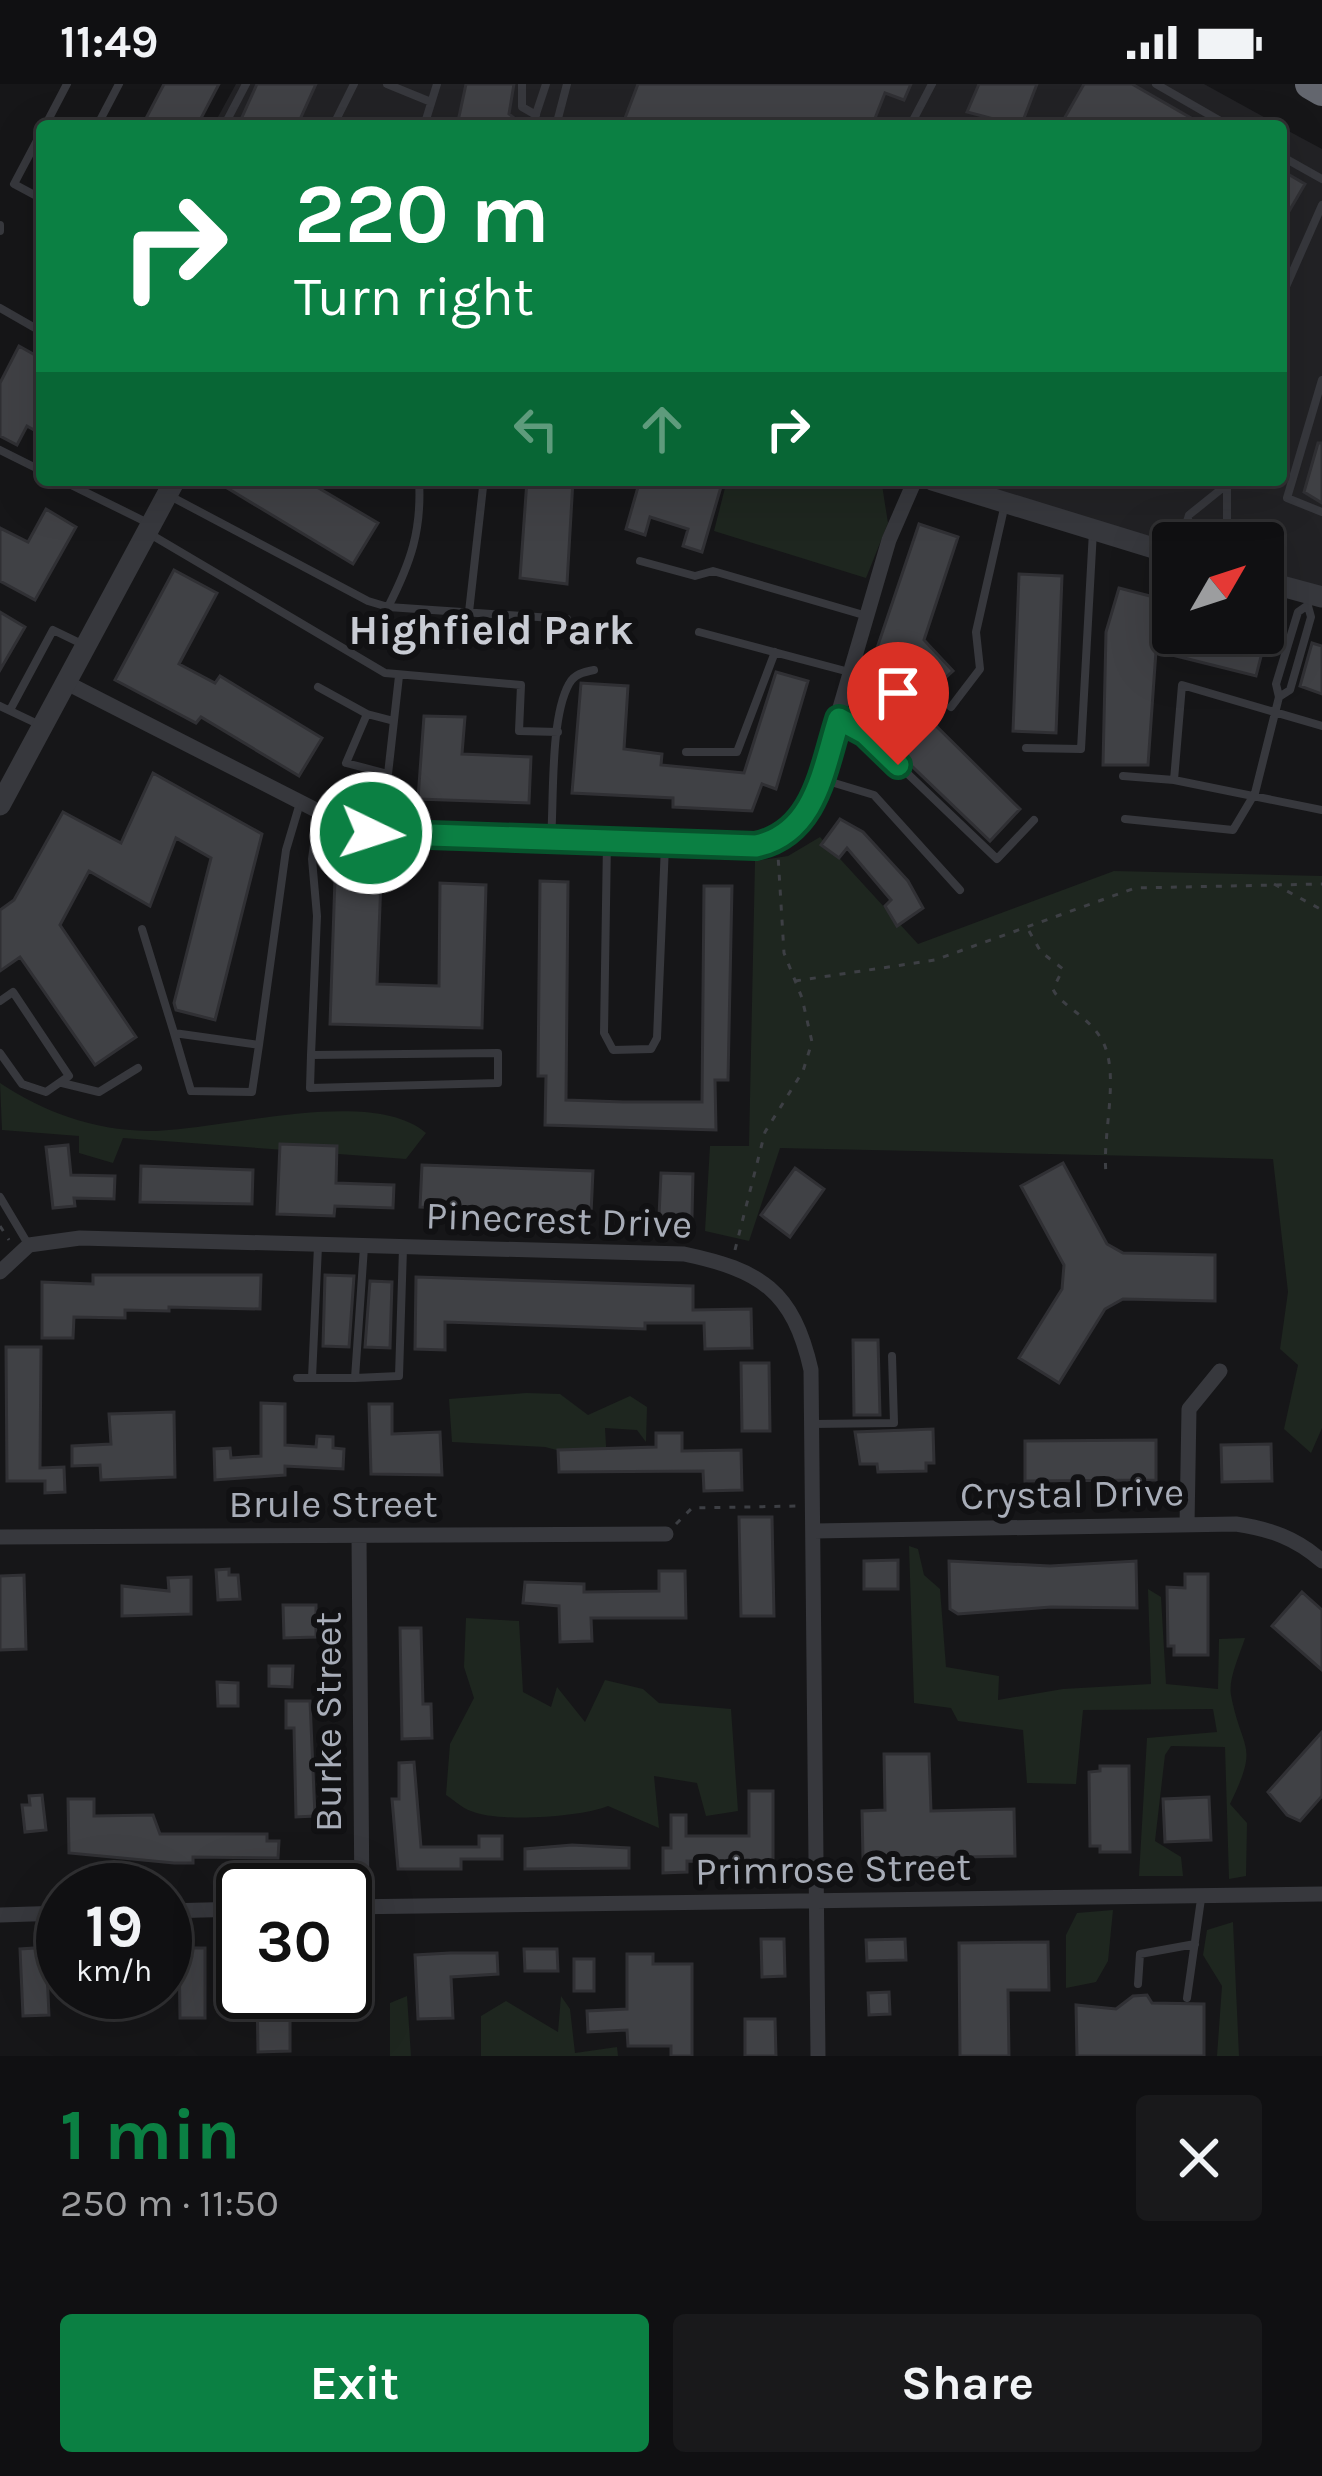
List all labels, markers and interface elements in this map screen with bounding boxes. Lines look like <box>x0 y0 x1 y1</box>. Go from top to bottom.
text: 11:49 <box>60 16 158 68</box>
text: 220 m <box>294 165 550 263</box>
icon: right <box>96 168 252 324</box>
text: Turn right <box>294 265 534 329</box>
icon: left <box>503 396 569 462</box>
icon: ahead <box>629 396 695 462</box>
icon: right <box>755 396 821 462</box>
north arrow <box>1152 522 1284 654</box>
map controls <box>1152 522 1284 654</box>
district label: Highfield Park <box>349 605 634 655</box>
pin <box>847 642 949 765</box>
icon: arrive <box>865 660 931 726</box>
position arrow <box>308 770 434 896</box>
street label: Pinecrest Drive <box>425 1192 693 1248</box>
street label: Crystal Drive <box>960 1469 1184 1519</box>
street label: Brule Street <box>228 1481 438 1527</box>
street label: Burke Street <box>305 1612 351 1832</box>
street label: Primrose Street <box>695 1844 971 1894</box>
speed limit sign: 30 <box>216 1863 372 2019</box>
text: 19 <box>85 1891 143 1961</box>
text: km/h <box>76 1953 152 1989</box>
text: 1 min <box>60 2093 241 2177</box>
button: close <box>1136 2095 1262 2221</box>
text: 250 m · 11:50 <box>60 2180 279 2226</box>
button: Exit <box>60 2314 649 2452</box>
button: Share <box>673 2314 1262 2452</box>

